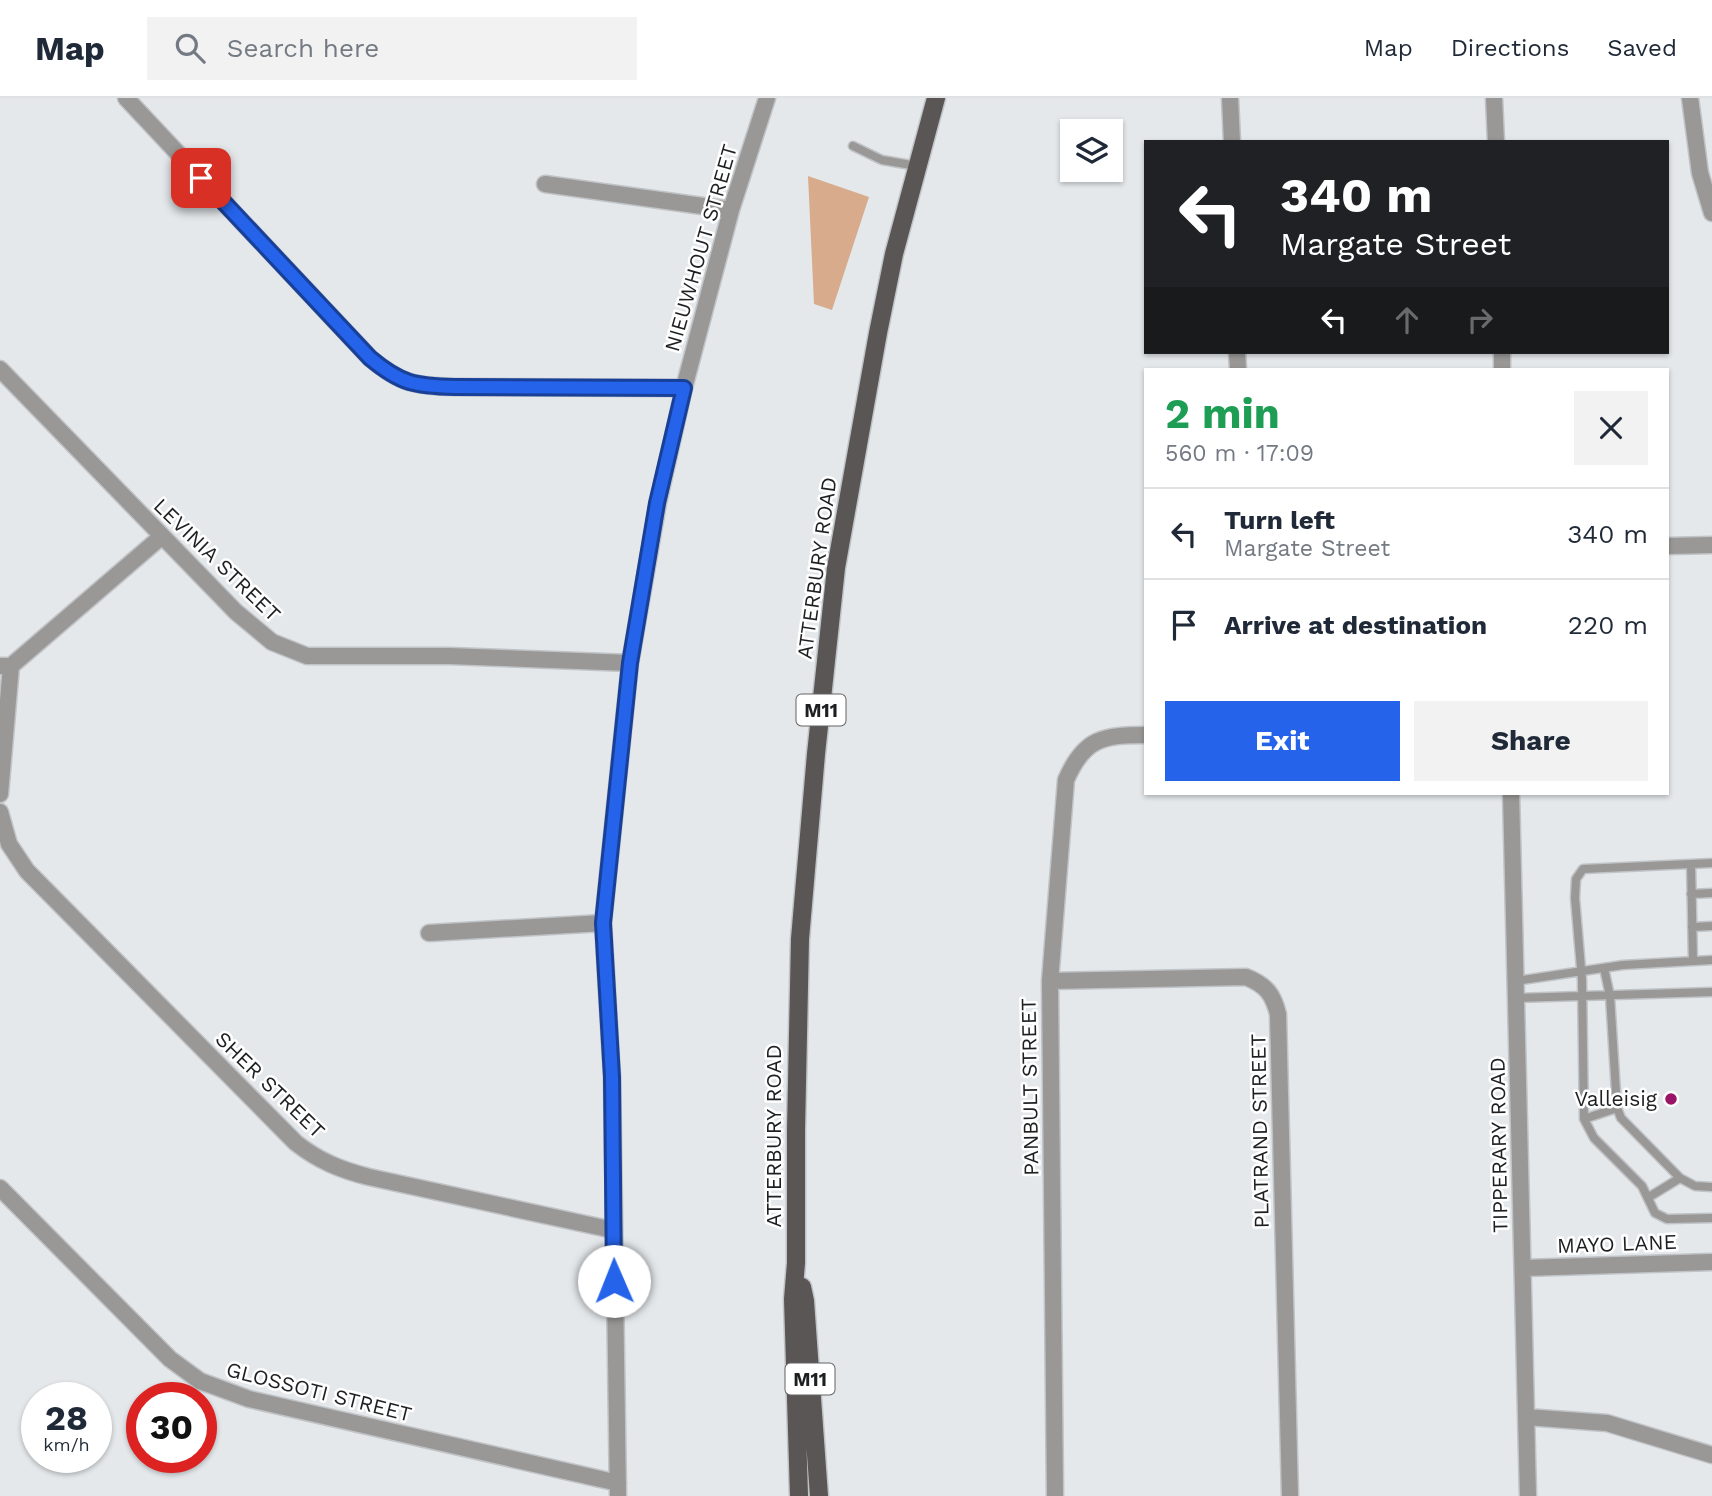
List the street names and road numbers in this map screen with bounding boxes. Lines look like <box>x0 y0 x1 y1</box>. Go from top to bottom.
street label: NIEUWHOUT STREET <box>659 141 742 354</box>
street label: ATTERBURY ROAD <box>791 475 842 660</box>
street label: LEVINIA STREET <box>149 493 286 627</box>
road number: M11 <box>796 694 846 726</box>
street label: PANBULT STREET <box>1015 998 1044 1176</box>
street label: SHER STREET <box>210 1026 330 1143</box>
street label: PLATRAND STREET <box>1245 1033 1274 1228</box>
street label: ATTERBURY ROAD <box>761 1044 786 1228</box>
street label: TIPPERARY ROAD <box>1484 1057 1513 1233</box>
street label: MAYO LANE <box>1557 1229 1677 1258</box>
street label: GLOSSOTI STREET <box>224 1356 415 1427</box>
road number: M11 <box>786 1364 834 1394</box>

